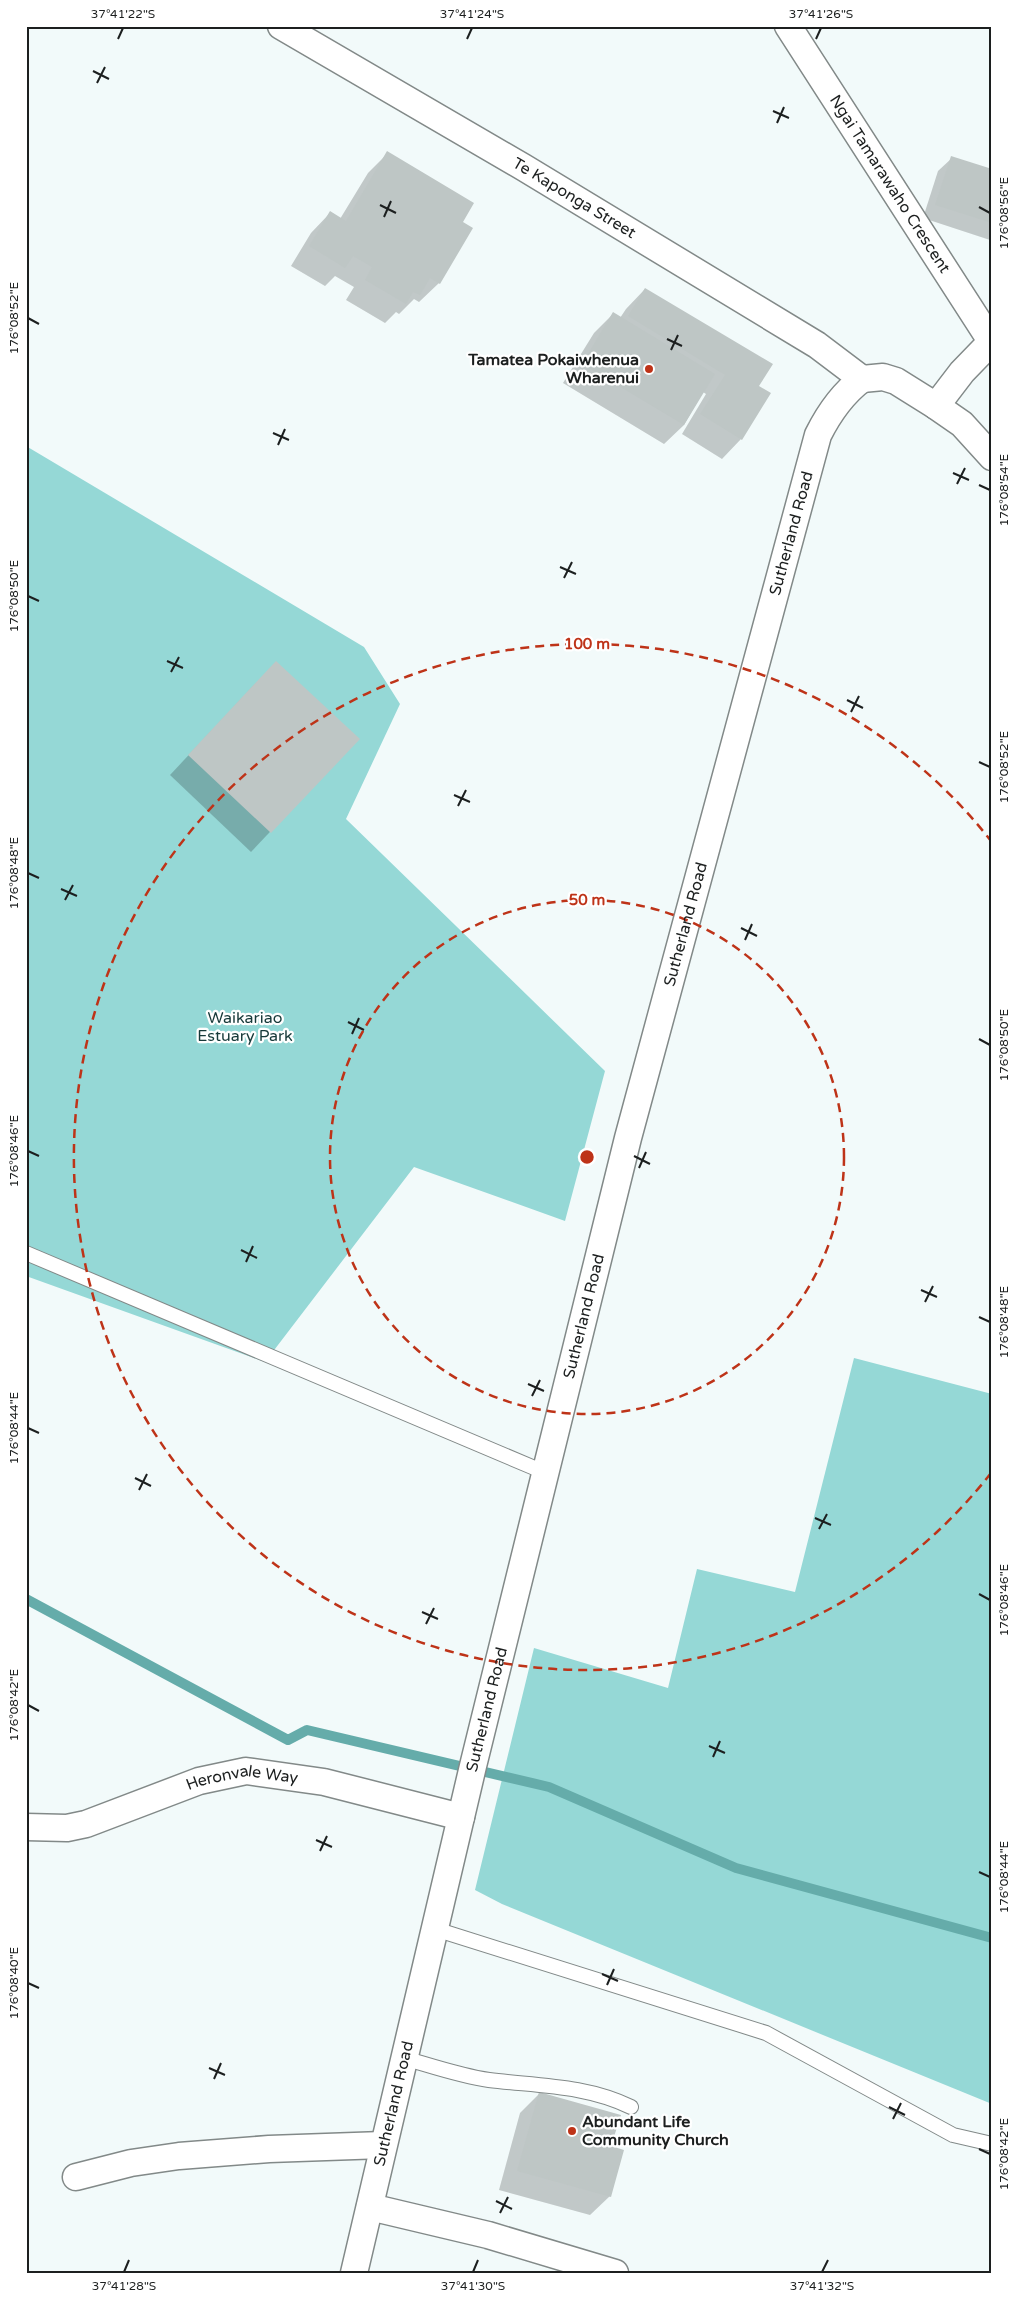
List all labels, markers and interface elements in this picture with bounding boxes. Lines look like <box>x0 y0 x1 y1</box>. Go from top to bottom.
text: 37°41'22"S <box>91 7 155 21</box>
text: 37°41'24"S <box>440 7 504 21</box>
text: 37°41'26"S <box>789 7 853 21</box>
street label: Ngai Tamarawaho Crescent <box>825 91 955 277</box>
street label: Te Kaponga Street <box>509 153 639 243</box>
text: 176°08'56"E <box>997 176 1011 249</box>
text: 176°08'52"E <box>7 281 21 354</box>
place label: Tamatea Pokaiwhenua Wharenui <box>467 350 639 388</box>
marker: Tamatea Pokaiwhenua Wharenui <box>643 363 655 375</box>
text: 176°08'54"E <box>997 453 1011 526</box>
street label: Sutherland Road <box>765 469 818 598</box>
text: 176°08'50"E <box>7 559 21 632</box>
text: 100 m <box>564 635 610 653</box>
text: 176°08'52"E <box>997 730 1011 803</box>
text: 176°08'48"E <box>7 836 21 909</box>
street label: Sutherland Road <box>659 860 712 989</box>
text: 50 m <box>569 891 605 909</box>
park label: Waikariao Estuary Park <box>197 1008 293 1046</box>
text: 176°08'50"E <box>997 1008 1011 1081</box>
text: 176°08'46"E <box>7 1114 21 1187</box>
centre of rings <box>578 1148 596 1166</box>
street label: Sutherland Road <box>559 1252 609 1381</box>
text: 176°08'48"E <box>997 1285 1011 1358</box>
text: 176°08'44"E <box>7 1391 21 1464</box>
text: 176°08'46"E <box>997 1563 1011 1636</box>
street label: Sutherland Road <box>462 1645 512 1774</box>
text: 176°08'42"E <box>7 1668 21 1741</box>
street label: Heronvale Way <box>183 1761 300 1795</box>
text: 176°08'44"E <box>997 1840 1011 1913</box>
text: 176°08'40"E <box>7 1946 21 2019</box>
street label: Sutherland Road <box>369 2039 418 2168</box>
place label: Abundant Life Community Church <box>582 2112 729 2150</box>
text: 176°08'42"E <box>997 2117 1011 2190</box>
marker: Abundant Life Community Church <box>566 2125 578 2137</box>
text: 37°41'28"S <box>92 2279 156 2293</box>
text: 37°41'30"S <box>441 2279 505 2293</box>
text: 37°41'32"S <box>790 2279 854 2293</box>

